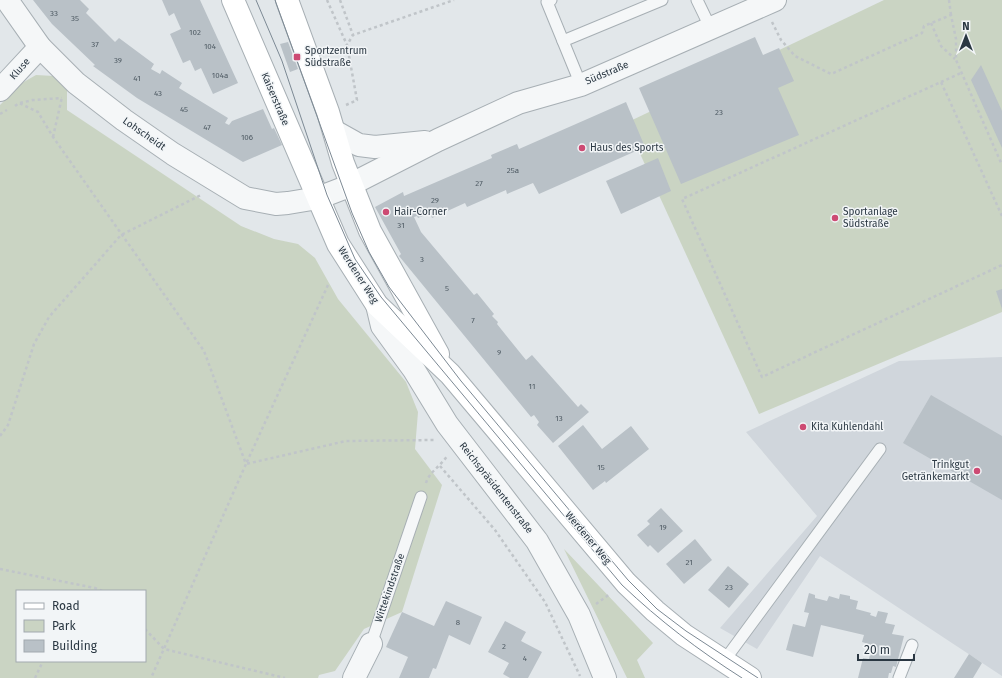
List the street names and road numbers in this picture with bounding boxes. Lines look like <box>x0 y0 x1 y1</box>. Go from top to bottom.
street label: Kluse <box>7 56 33 82</box>
street label: Südstraße <box>584 59 630 87</box>
street label: Kaiserstraße <box>258 71 292 127</box>
street label: Lohscheidt <box>120 115 168 153</box>
street label: Werdener Weg <box>335 244 381 306</box>
street label: Reichspräsidentenstraße <box>457 440 535 536</box>
street label: Werdener Weg <box>562 509 614 567</box>
street label: Wittekindstraße <box>373 552 407 624</box>

